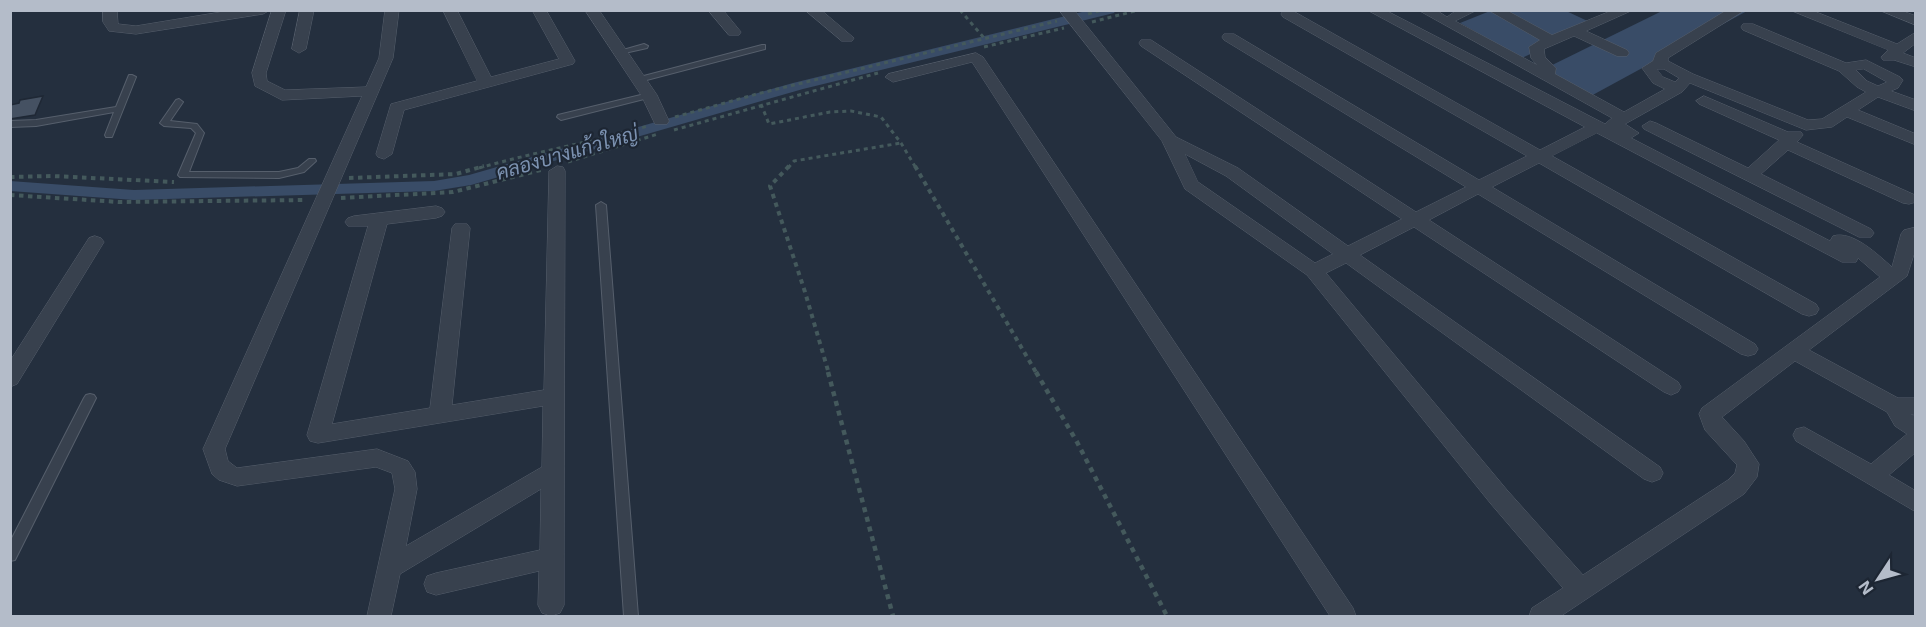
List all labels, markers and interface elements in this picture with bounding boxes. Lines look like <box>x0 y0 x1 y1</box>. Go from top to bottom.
water label: คลองบางแก้วใหญ่ <box>493 120 642 185</box>
north arrow <box>1848 549 1908 609</box>
text: N <box>1854 577 1878 599</box>

